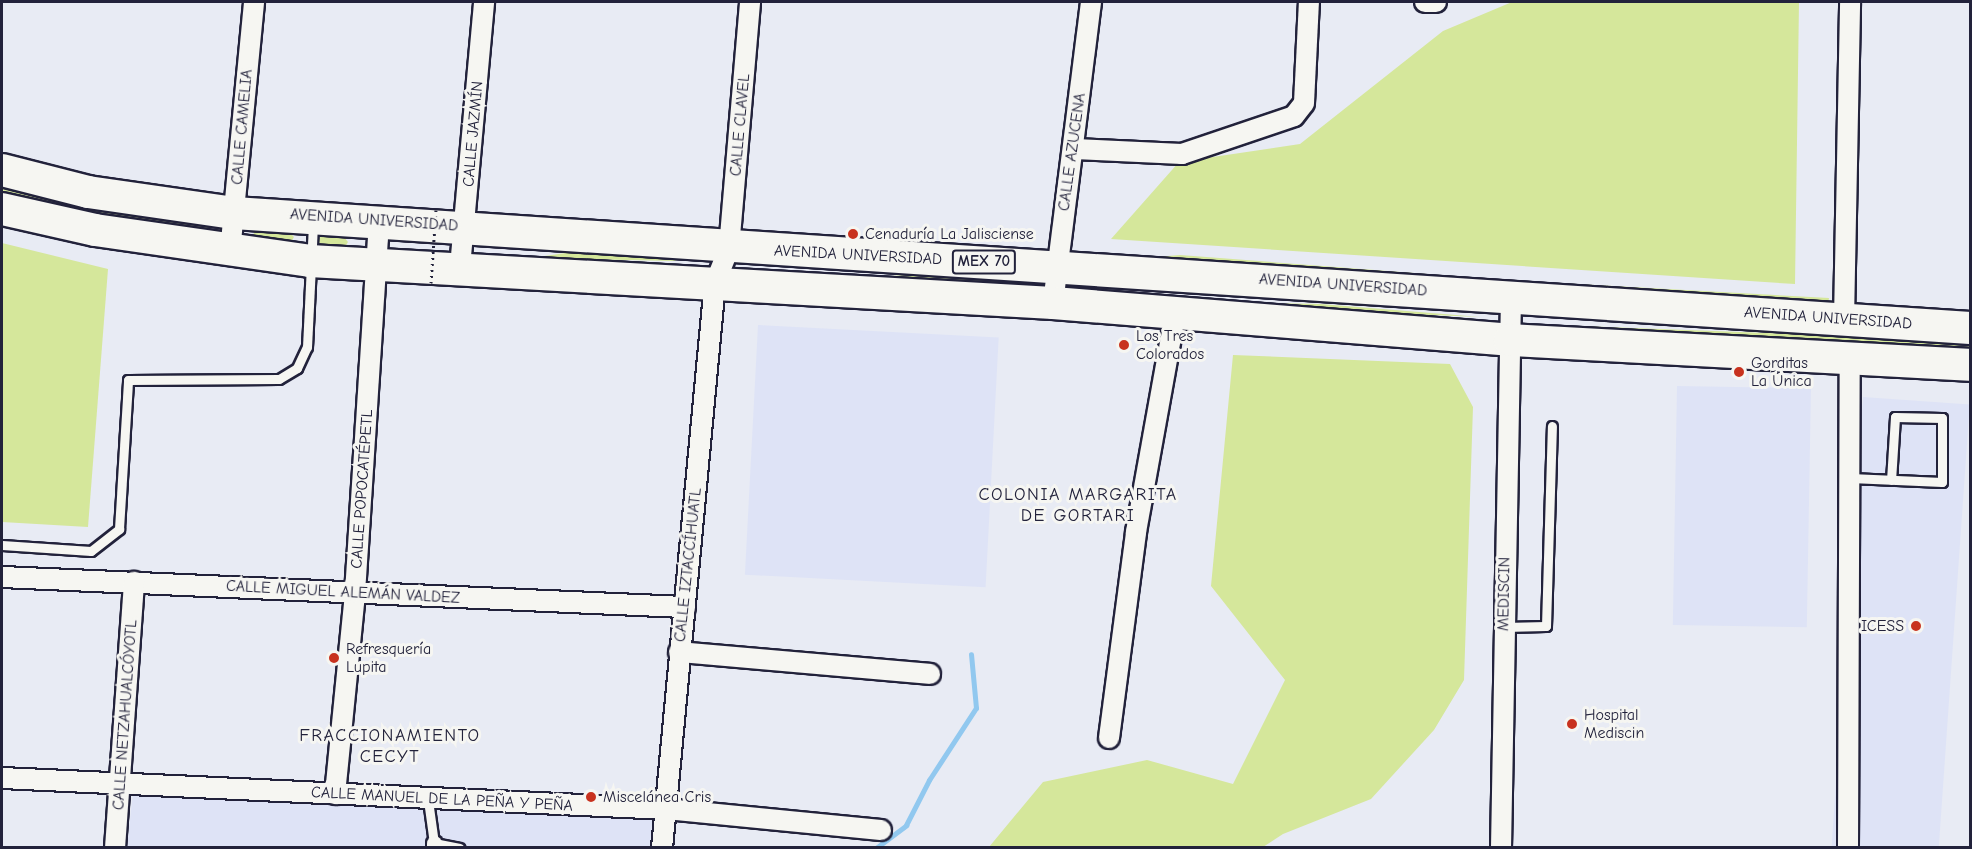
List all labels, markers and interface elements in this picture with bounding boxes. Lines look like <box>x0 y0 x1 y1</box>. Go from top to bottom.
street label: CALLE CAMELIA <box>227 68 257 186</box>
street label: CALLE CLAVEL <box>726 73 754 177</box>
street label: CALLE JAZMÍN <box>459 80 487 188</box>
street label: CALLE AZUCENA <box>1054 92 1090 212</box>
street label: AVENIDA UNIVERSIDAD <box>289 205 459 235</box>
place label: Cenaduría La Jalisciense <box>865 224 1034 244</box>
marker: Cenaduría La Jalisciense <box>846 227 860 241</box>
street label: AVENIDA UNIVERSIDAD <box>773 241 943 269</box>
road number: MEX 70 <box>951 250 1017 274</box>
street label: AVENIDA UNIVERSIDAD <box>1258 270 1428 300</box>
street label: AVENIDA UNIVERSIDAD <box>1743 303 1913 333</box>
place label: Los Tres Colorados <box>1136 326 1204 364</box>
marker: Los Tres Colorados <box>1117 338 1131 352</box>
place label: Gorditas La Única <box>1751 353 1812 391</box>
marker: Gorditas La Única <box>1732 365 1746 379</box>
street label: CALLE POPOCATÉPETL <box>347 409 377 569</box>
district label: COLONIA MARGARITA DE GORTARI <box>978 485 1178 528</box>
street label: CALLE IZTACCÍHUATL <box>670 487 706 643</box>
street label: MEDISCIN <box>1494 557 1514 631</box>
street label: CALLE MIGUEL ALEMÁN VALDEZ <box>226 576 460 608</box>
place label: ICESS <box>1861 616 1904 636</box>
street label: CALLE NETZAHUALCÓYOTL <box>109 619 141 811</box>
marker: ICESS <box>1909 619 1923 633</box>
place label: Refresquería Lupita <box>346 639 431 677</box>
marker: Refresquería Lupita <box>327 651 341 665</box>
place label: Hospital Mediscin <box>1584 705 1644 743</box>
marker: Hospital Mediscin <box>1565 717 1579 731</box>
district label: FRACCIONAMIENTO CECYT <box>299 726 481 768</box>
street label: CALLE MANUEL DE LA PEÑA Y PEÑA <box>311 783 573 815</box>
place label: Miscelánea Cris <box>603 787 711 807</box>
marker: Miscelánea Cris <box>584 790 598 804</box>

